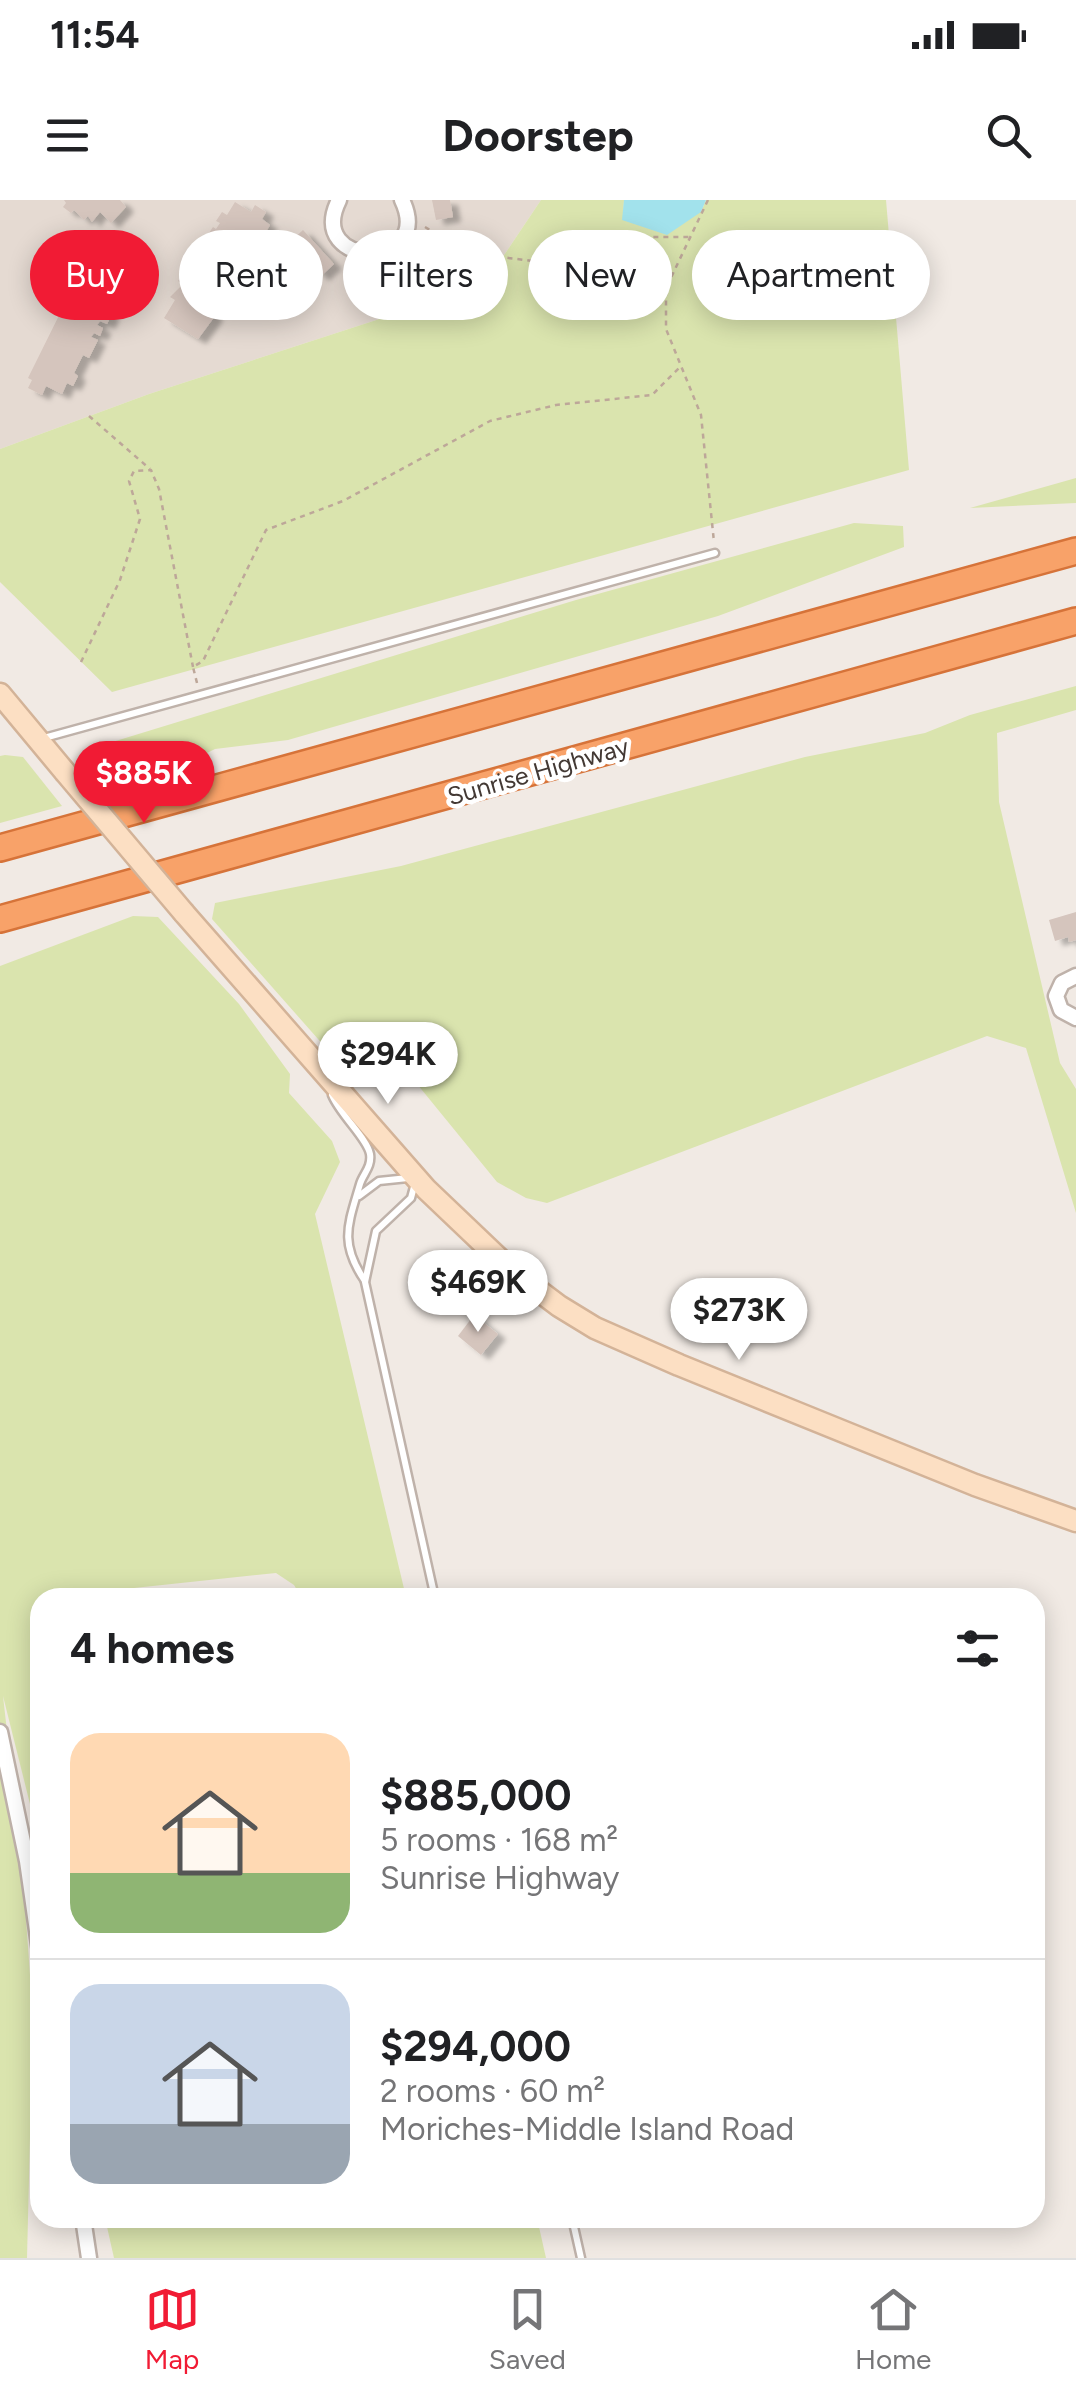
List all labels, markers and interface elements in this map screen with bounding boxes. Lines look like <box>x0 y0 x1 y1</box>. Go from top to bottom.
text: 11:54 <box>50 12 140 58</box>
icon: menu <box>40 108 95 163</box>
text: Doorstep <box>442 108 634 162</box>
icon: search <box>981 108 1036 163</box>
chip: Buy <box>30 230 159 320</box>
chip: Rent <box>179 230 323 320</box>
chip: Filters <box>343 230 508 320</box>
chip: New <box>528 230 672 320</box>
chip: Apartment <box>692 230 930 320</box>
street label: Sunrise Highway <box>444 731 632 811</box>
pin: $885K <box>74 741 214 826</box>
text: $885K <box>96 754 192 792</box>
pin: $294K <box>318 1022 458 1107</box>
text: $294K <box>340 1035 436 1073</box>
pin: $469K <box>408 1250 548 1335</box>
text: $469K <box>430 1263 526 1301</box>
pin: $273K <box>669 1278 809 1363</box>
text: $273K <box>692 1291 786 1329</box>
icon: filters <box>950 1621 1005 1676</box>
text: 4 homes <box>70 1623 234 1674</box>
text: $885,000 <box>380 1770 572 1821</box>
icon: home <box>150 1773 270 1893</box>
text: 5 rooms · 168 m² <box>380 1821 618 1859</box>
text: Sunrise Highway <box>380 1859 619 1897</box>
text: $294,000 <box>380 2021 571 2072</box>
icon: home <box>150 2024 270 2144</box>
text: 2 rooms · 60 m² <box>380 2072 605 2110</box>
text: Moriches-Middle Island Road <box>380 2110 794 2148</box>
tab: Map <box>145 2282 200 2376</box>
tab: Saved <box>489 2282 566 2376</box>
tab: Home <box>855 2282 931 2376</box>

